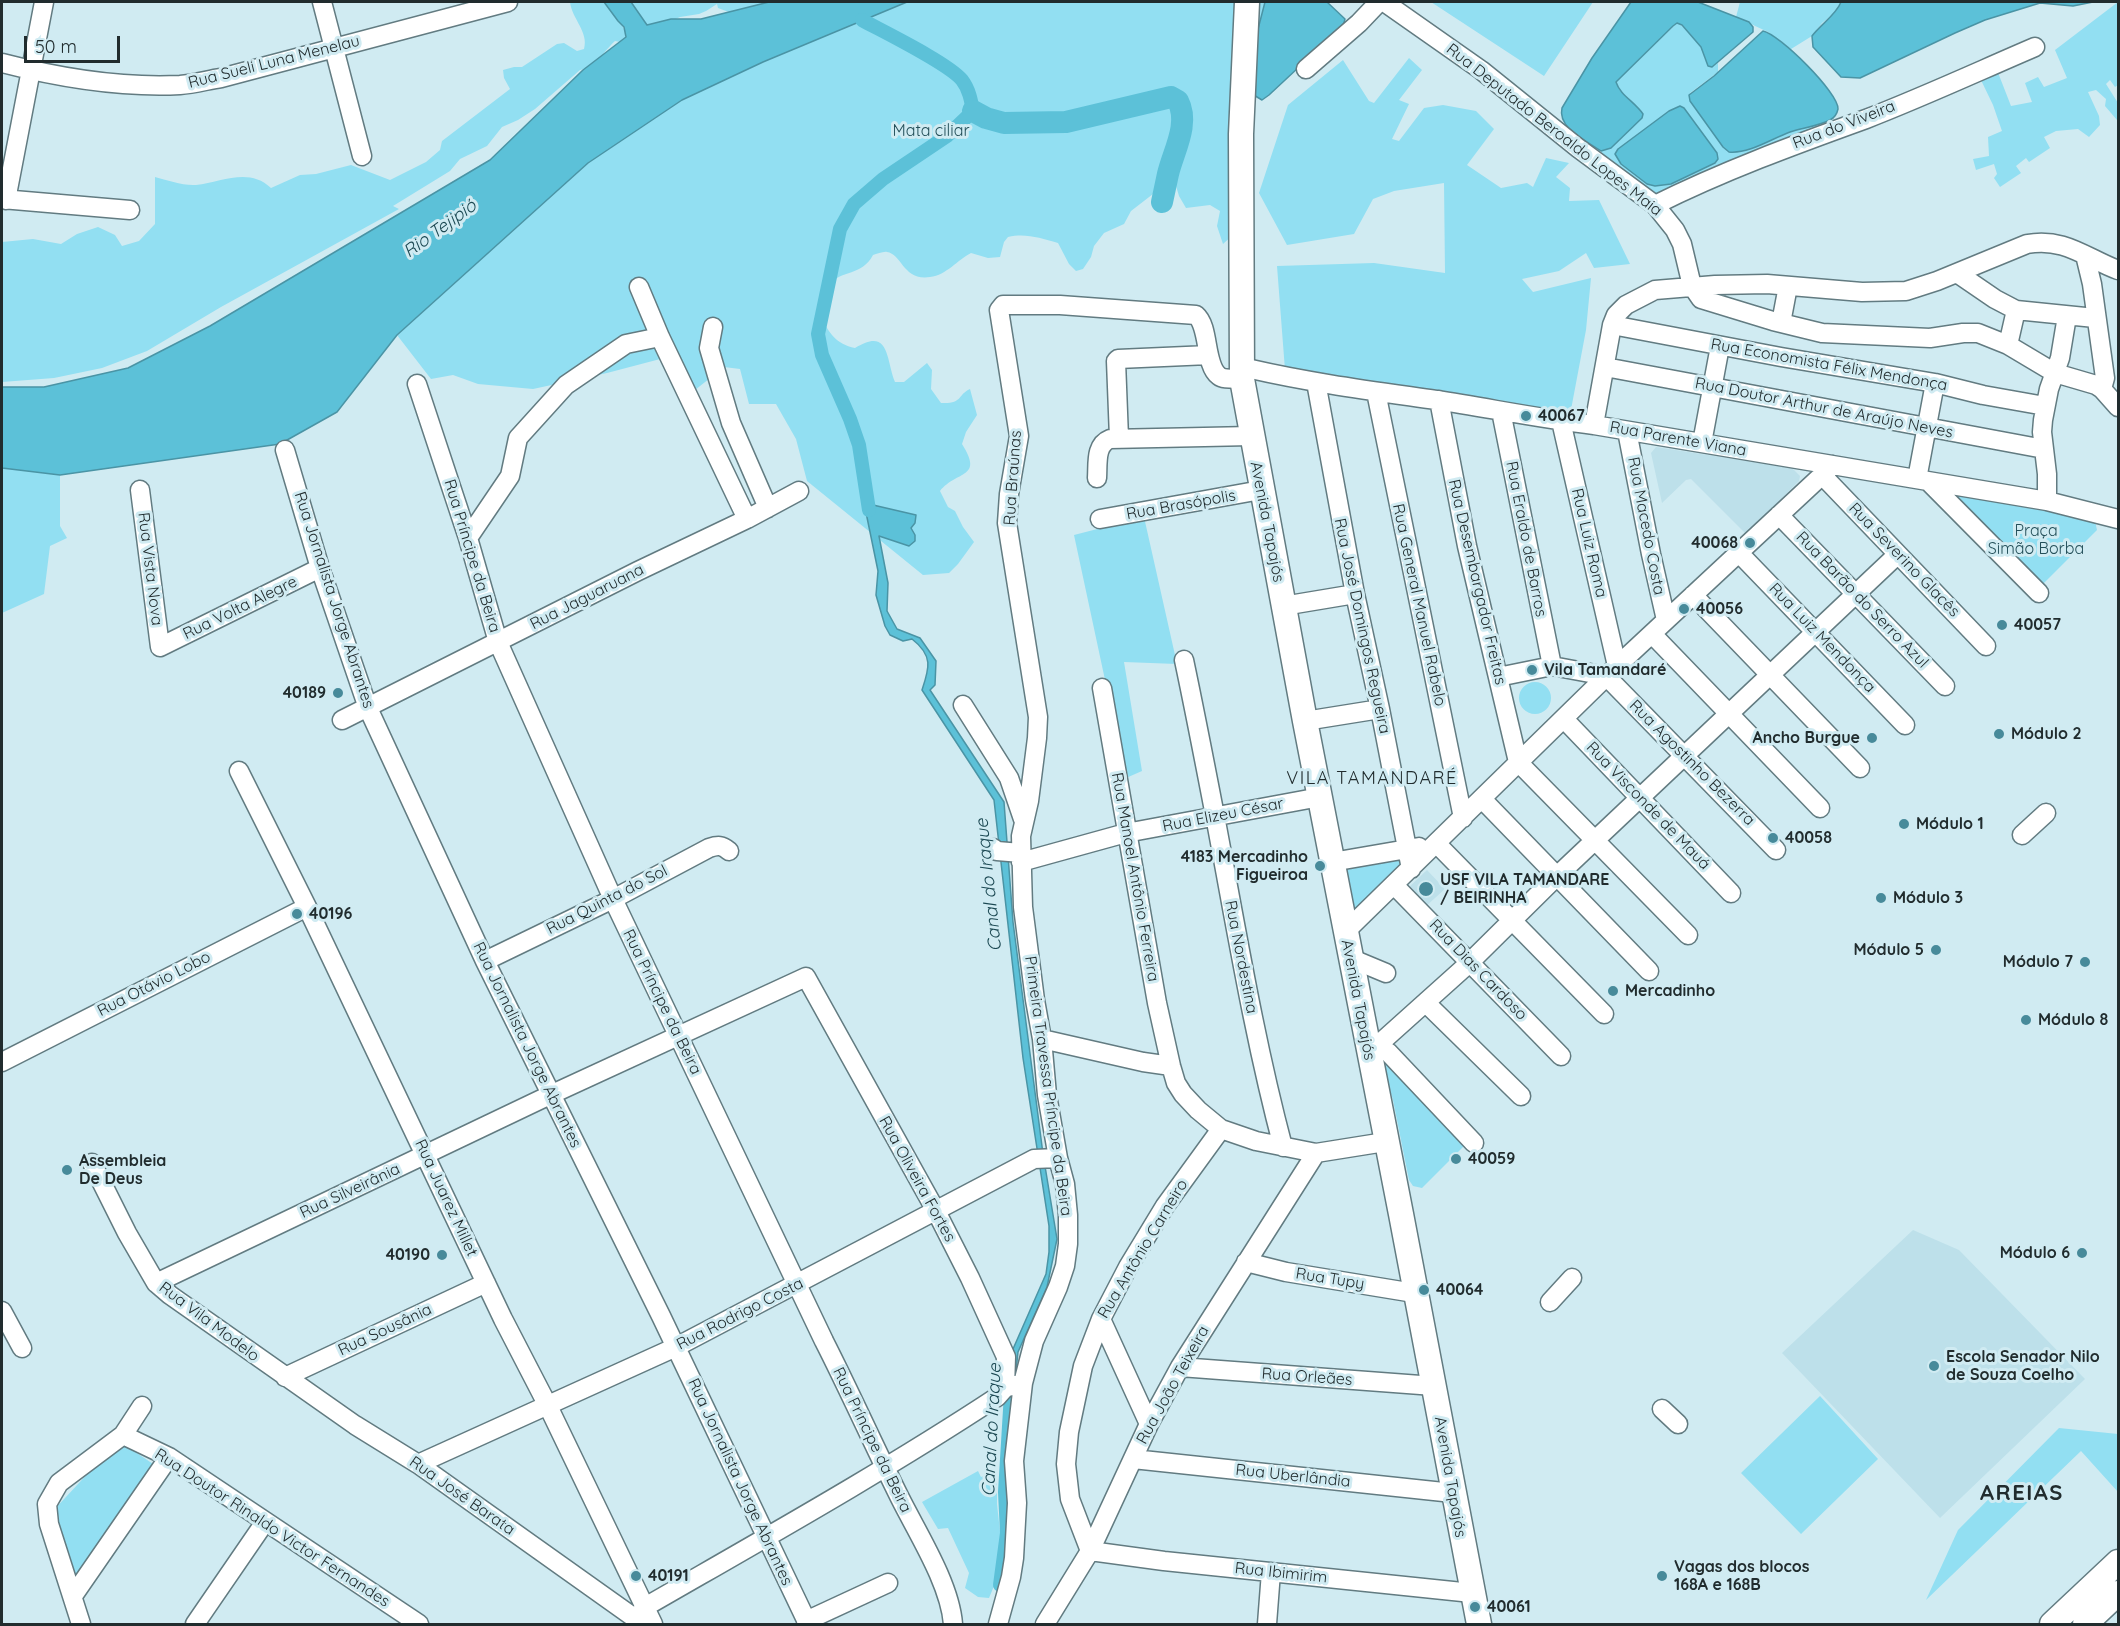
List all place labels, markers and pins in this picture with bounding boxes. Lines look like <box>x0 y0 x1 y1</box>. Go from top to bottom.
place label: 40067 <box>1538 406 1585 426</box>
marker: 40067 <box>1519 409 1533 423</box>
place label: 40068 <box>1691 533 1738 553</box>
marker: 40068 <box>1743 536 1757 550</box>
place label: 40056 <box>1696 599 1743 619</box>
marker: 40056 <box>1677 602 1691 616</box>
place label: 40057 <box>2014 615 2061 635</box>
marker: 40057 <box>1995 618 2009 632</box>
place label: Vila Tamandaré <box>1544 660 1666 680</box>
marker: Vila Tamandaré <box>1525 663 1539 677</box>
place label: 40189 <box>283 683 326 703</box>
marker: 40189 <box>331 686 345 700</box>
place label: Módulo 2 <box>2011 724 2082 744</box>
marker: Módulo 2 <box>1992 727 2006 741</box>
place label: Ancho Burgue <box>1753 728 1860 748</box>
marker: Ancho Burgue <box>1865 731 1879 745</box>
place label: Módulo 1 <box>1916 814 1984 834</box>
marker: Módulo 1 <box>1897 817 1911 831</box>
place label: 40058 <box>1785 828 1832 848</box>
marker: 40058 <box>1766 831 1780 845</box>
place label: 4183 Mercadinho Figueiroa <box>1181 847 1308 885</box>
marker: 4183 Mercadinho Figueiroa <box>1313 859 1327 873</box>
place label: USF VILA TAMANDARE / BEIRINHA <box>1440 870 1609 908</box>
marker: USF VILA TAMANDARE / BEIRINHA <box>1417 880 1435 898</box>
place label: Módulo 3 <box>1893 888 1963 908</box>
marker: Módulo 3 <box>1874 891 1888 905</box>
place label: 40196 <box>309 904 352 924</box>
marker: 40196 <box>290 907 304 921</box>
place label: Módulo 5 <box>1853 940 1924 960</box>
marker: Módulo 5 <box>1929 943 1943 957</box>
place label: Módulo 7 <box>2003 952 2073 972</box>
marker: Módulo 7 <box>2078 955 2092 969</box>
place label: Mercadinho <box>1625 981 1715 1001</box>
marker: Mercadinho <box>1606 984 1620 998</box>
place label: Módulo 8 <box>2038 1010 2108 1030</box>
marker: Módulo 8 <box>2019 1013 2033 1027</box>
place label: 40059 <box>1468 1149 1515 1169</box>
place label: Assembleia De Deus <box>79 1151 166 1189</box>
marker: 40059 <box>1449 1152 1463 1166</box>
marker: Assembleia De Deus <box>60 1163 74 1177</box>
place label: Módulo 6 <box>2000 1243 2070 1263</box>
place label: 40190 <box>386 1245 430 1265</box>
marker: Módulo 6 <box>2075 1246 2089 1260</box>
marker: 40190 <box>435 1248 449 1262</box>
place label: 40064 <box>1436 1280 1483 1300</box>
marker: 40064 <box>1417 1283 1431 1297</box>
place label: Escola Senador Nilo de Souza Coelho <box>1946 1347 2100 1385</box>
marker: Escola Senador Nilo de Souza Coelho <box>1927 1359 1941 1373</box>
place label: Vagas dos blocos 168A e 168B <box>1674 1557 1809 1595</box>
place label: 40191 <box>648 1566 689 1586</box>
marker: 40191 <box>629 1569 643 1583</box>
marker: Vagas dos blocos 168A e 168B <box>1655 1569 1669 1583</box>
place label: 40061 <box>1487 1597 1531 1617</box>
marker: 40061 <box>1468 1600 1482 1614</box>

